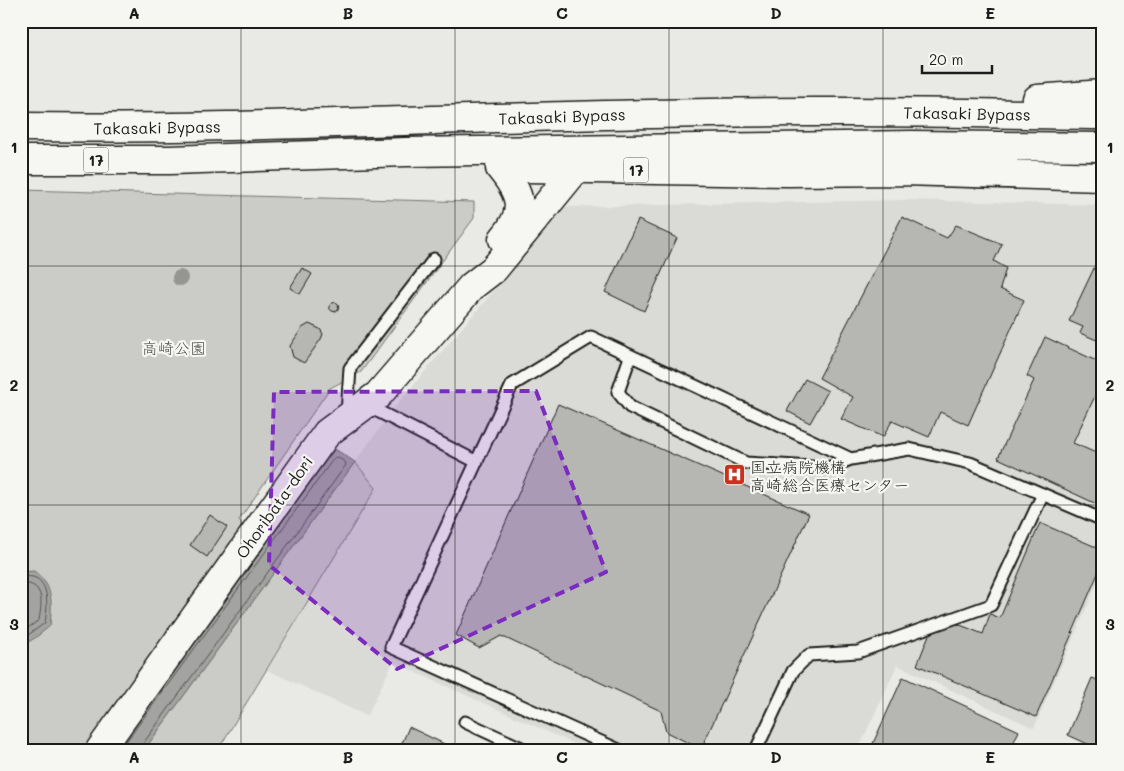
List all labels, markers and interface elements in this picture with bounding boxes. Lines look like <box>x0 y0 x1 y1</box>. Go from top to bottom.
text: A <box>128 2 140 23</box>
text: B <box>343 2 353 23</box>
text: C <box>556 2 568 23</box>
text: D <box>770 2 782 23</box>
text: E <box>985 2 995 23</box>
scale bar <box>922 42 992 74</box>
text: 20 m <box>929 49 963 69</box>
street label: Takasaki Bypass <box>903 101 1031 125</box>
street label: Takasaki Bypass <box>498 103 626 129</box>
street label: Takasaki Bypass <box>93 115 221 139</box>
text: 1 <box>10 136 18 157</box>
text: 1 <box>1106 136 1114 157</box>
road number: 17 <box>84 148 108 172</box>
road number: 17 <box>624 158 648 182</box>
park label: 高崎公園 <box>142 337 206 358</box>
text: 2 <box>10 374 19 395</box>
text: 2 <box>1106 374 1115 395</box>
street label: Ohoribata-dori <box>231 452 317 562</box>
place label: 国立病院機構 高崎総合医療センター <box>750 456 909 495</box>
hospital icon: 国立病院機構 高崎総合医療センター <box>722 463 746 487</box>
text: 3 <box>9 613 19 634</box>
text: 3 <box>1105 613 1115 634</box>
text: A <box>128 746 140 767</box>
text: B <box>343 746 353 767</box>
text: C <box>556 746 568 767</box>
text: D <box>770 746 782 767</box>
text: E <box>985 746 995 767</box>

